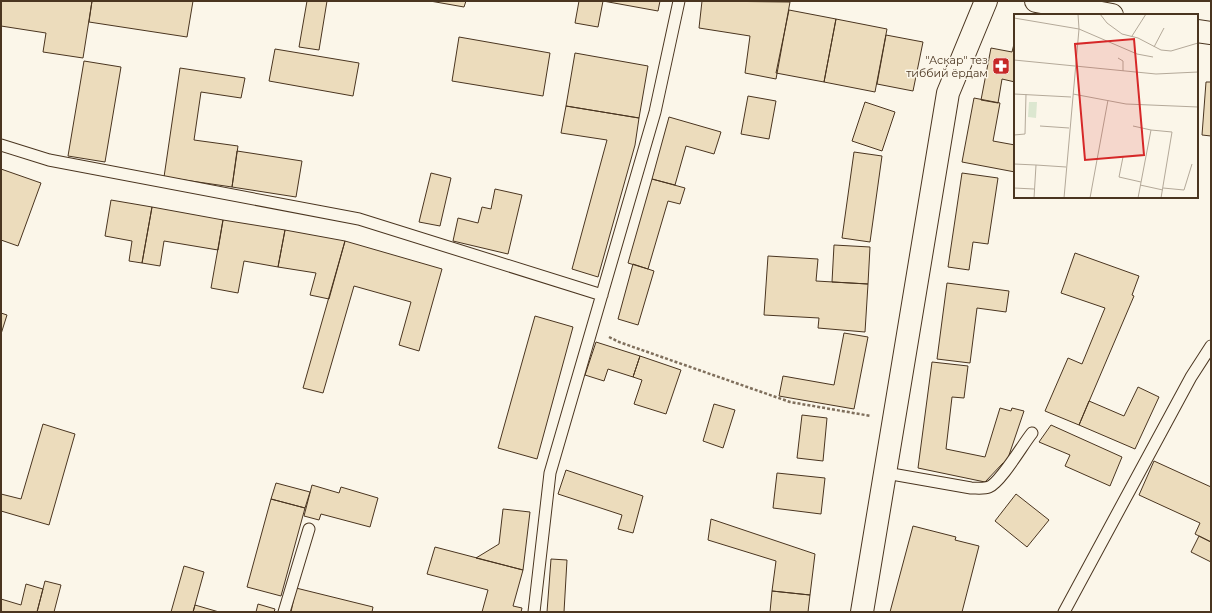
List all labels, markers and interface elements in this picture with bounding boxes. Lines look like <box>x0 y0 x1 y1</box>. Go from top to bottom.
inset map <box>1014 14 1198 198</box>
place label: "Аскар" тез тиббий ёрдам <box>906 53 988 80</box>
pharmacy icon: "Аскар" тез тиббий ёрдам <box>991 56 1011 76</box>

